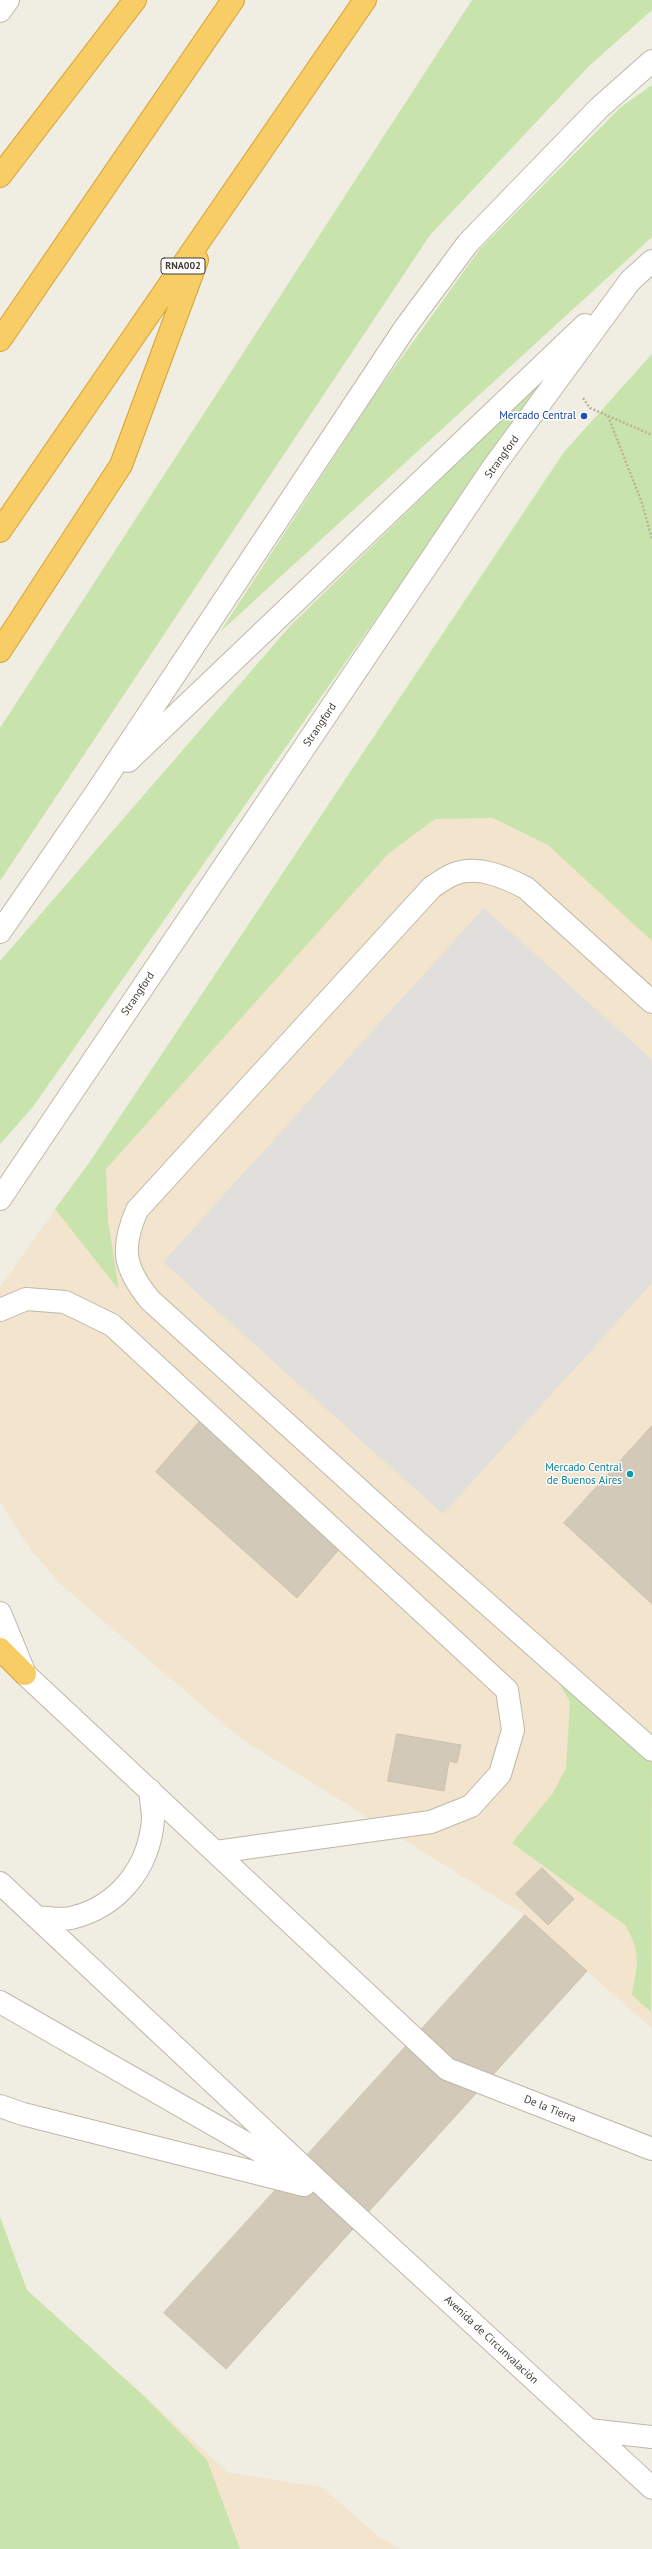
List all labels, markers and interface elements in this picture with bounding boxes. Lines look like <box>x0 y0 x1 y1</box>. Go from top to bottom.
road number: RNA002 <box>161 258 205 274</box>
place label: Mercado Central <box>499 409 576 423</box>
marker: Mercado Central <box>579 411 589 421</box>
street label: Strangford <box>482 433 522 481</box>
street label: Strangford <box>301 701 339 749</box>
street label: Strangford <box>119 970 157 1018</box>
place label: Mercado Central de Buenos Aires <box>545 1461 622 1487</box>
marker: Mercado Central de Buenos Aires <box>625 1469 635 1479</box>
street label: De la Tierra <box>522 2093 578 2125</box>
street label: Avenida de Circunvalación <box>441 2293 541 2387</box>

